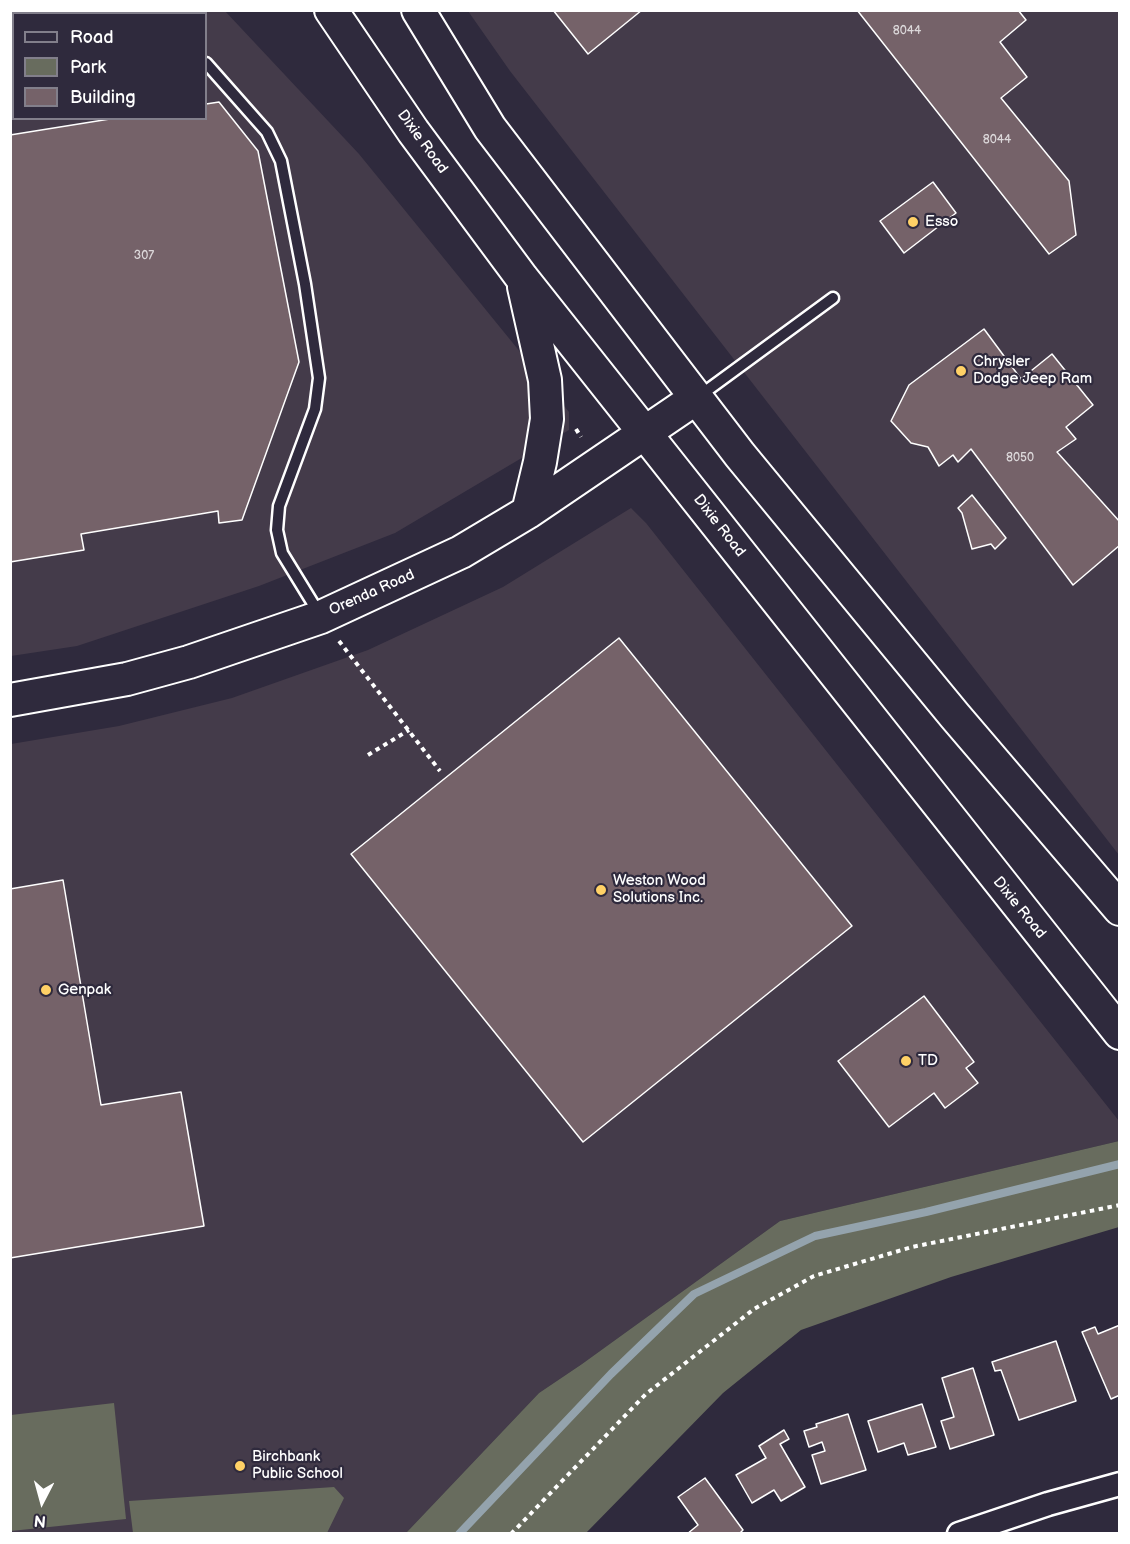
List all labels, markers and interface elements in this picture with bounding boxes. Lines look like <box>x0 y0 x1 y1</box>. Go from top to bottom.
legend <box>12 12 207 120</box>
house number: 8044 <box>893 24 921 38</box>
text: Road <box>70 27 114 48</box>
text: Park <box>70 57 106 78</box>
text: Building <box>70 87 136 108</box>
street label: Dixie Road <box>393 107 451 177</box>
house number: 8044 <box>983 133 1011 147</box>
place label: Esso <box>925 213 958 231</box>
marker: Esso <box>906 215 920 229</box>
house number: 307 <box>134 249 154 263</box>
place label: Chrysler Dodge Jeep Ram <box>973 353 1092 388</box>
marker: Chrysler Dodge Jeep Ram <box>954 364 968 378</box>
house number: 8050 <box>1006 451 1034 465</box>
street label: Dixie Road <box>689 491 749 561</box>
street label: Orenda Road <box>327 566 417 620</box>
place label: Weston Wood Solutions Inc. <box>613 872 706 907</box>
street label: Dixie Road <box>989 874 1049 942</box>
marker: Weston Wood Solutions Inc. <box>594 883 608 897</box>
place label: Genpak <box>58 981 111 999</box>
marker: Genpak <box>39 983 53 997</box>
place label: TD <box>918 1052 938 1070</box>
marker: TD <box>899 1054 913 1068</box>
place label: Birchbank Public School <box>252 1448 343 1483</box>
marker: Birchbank Public School <box>233 1459 247 1473</box>
north arrow <box>12 1472 72 1532</box>
text: N <box>33 1510 47 1530</box>

